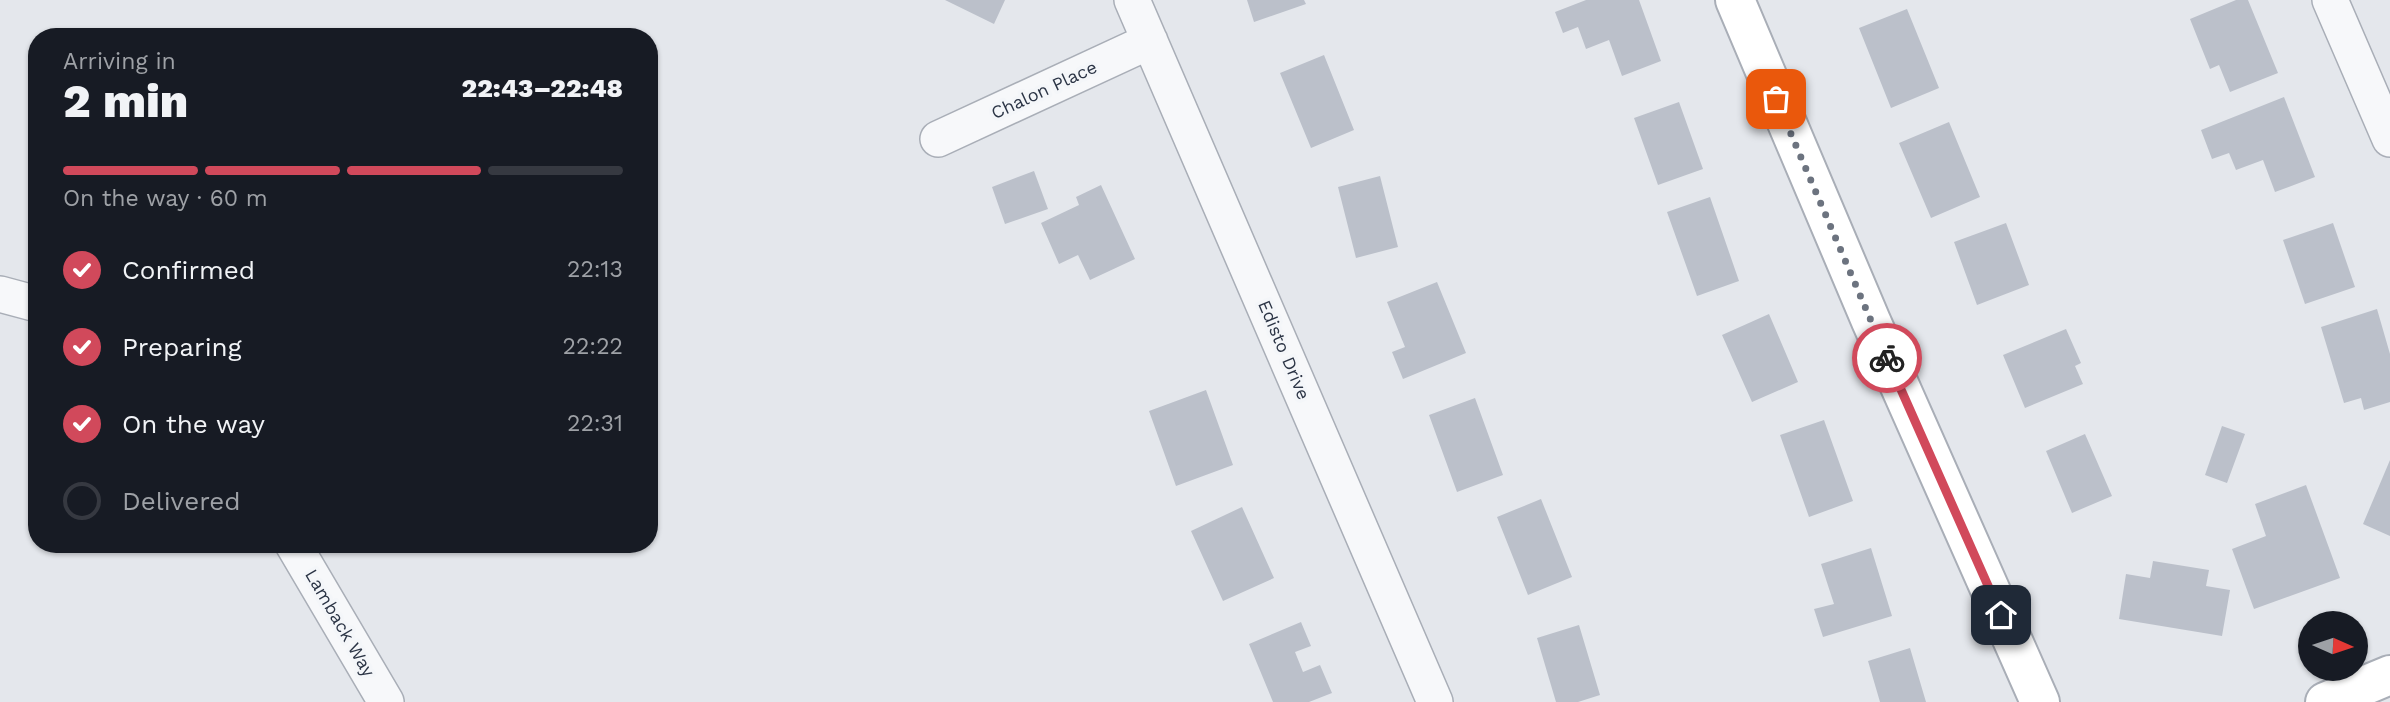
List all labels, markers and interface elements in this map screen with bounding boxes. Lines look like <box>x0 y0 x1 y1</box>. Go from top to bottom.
text: Arriving in <box>63 48 176 75</box>
street label: Chalon Place <box>988 56 1100 123</box>
pin <box>1746 69 1806 129</box>
text: 22:43–22:48 <box>462 73 623 103</box>
text: 2 min <box>63 74 188 128</box>
icon: bag <box>1757 80 1795 118</box>
text: On the way · 60 m <box>63 185 268 212</box>
icon: check <box>63 251 101 289</box>
text: Confirmed <box>122 255 255 285</box>
text: 22:13 <box>567 256 623 283</box>
street label: Edisto Drive <box>1254 297 1315 403</box>
courier <box>1852 323 1922 393</box>
icon: check <box>63 328 101 366</box>
text: Preparing <box>122 332 242 362</box>
text: 22:22 <box>563 333 623 360</box>
icon: bike <box>1868 339 1906 377</box>
icon: check <box>63 405 101 443</box>
text: On the way <box>122 409 265 439</box>
text: 22:31 <box>567 410 623 437</box>
text: Delivered <box>122 486 241 516</box>
street label: Lamback Way <box>301 565 380 681</box>
pin <box>1971 585 2031 645</box>
icon: home <box>1982 596 2020 634</box>
north arrow <box>2298 611 2368 681</box>
map controls <box>2298 611 2368 681</box>

